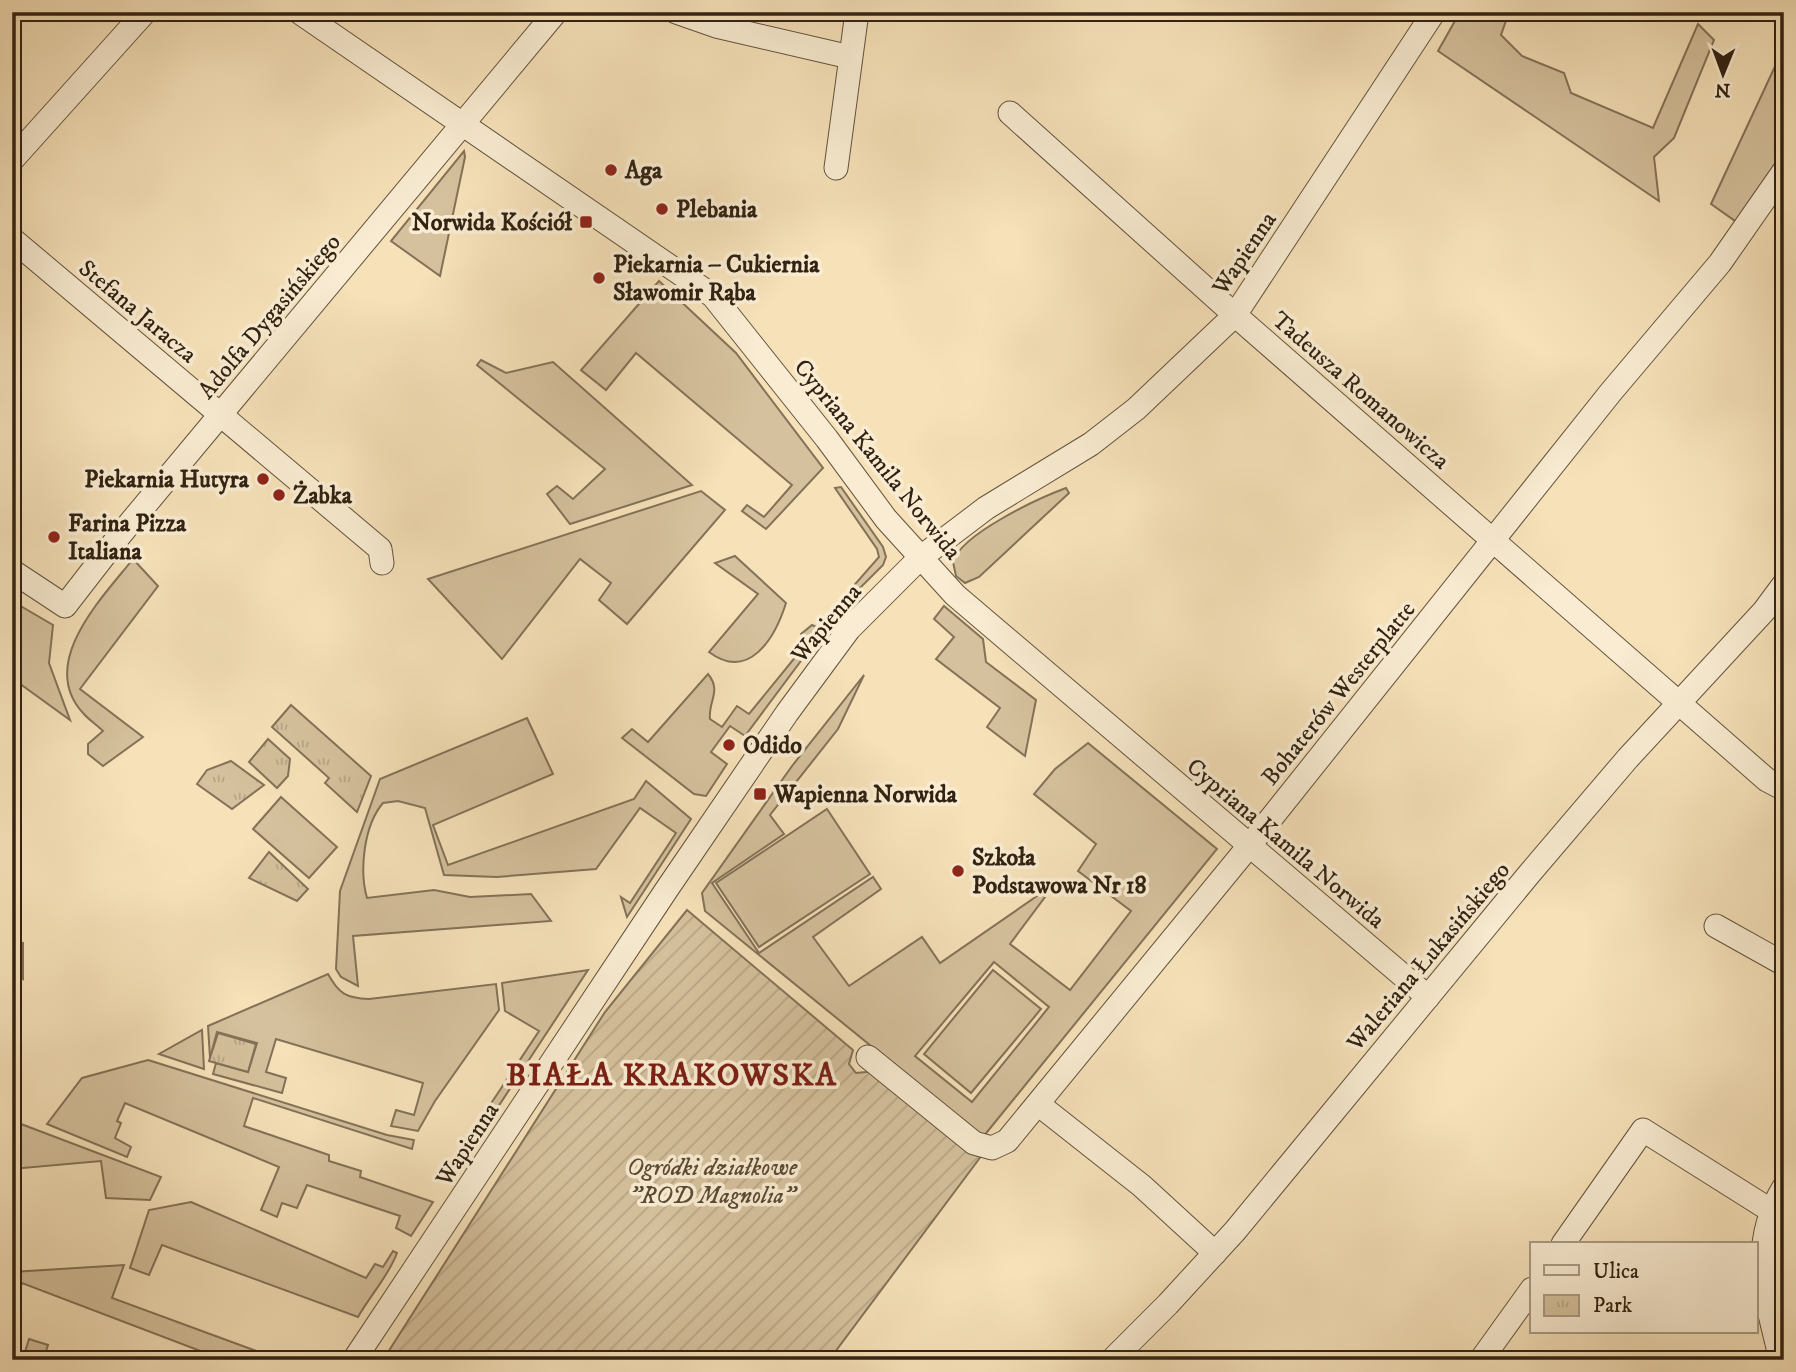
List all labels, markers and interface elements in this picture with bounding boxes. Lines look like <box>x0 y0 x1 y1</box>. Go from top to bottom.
north arrow <box>1688 38 1758 108</box>
text: N <box>1714 78 1731 101</box>
place label: Aga <box>624 156 663 186</box>
marker: Aga <box>603 162 619 178</box>
place label: Plebania <box>676 195 758 225</box>
marker: Plebania <box>654 201 670 217</box>
street label: Wapienna <box>1205 205 1284 302</box>
place label: Norwida Kościół <box>412 208 573 238</box>
marker: Norwida Kościół <box>578 214 594 230</box>
street label: Adolfa Dygasińskiego <box>192 228 348 405</box>
place label: Piekarnia – Cukiernia Sławomir Rąba <box>613 250 820 308</box>
street label: Stefana Jaracza <box>72 254 203 370</box>
marker: Piekarnia – Cukiernia Sławomir Rąba <box>591 270 607 286</box>
street label: Tadeusza Romanowicza <box>1265 305 1456 477</box>
street label: Cypriana Kamila Norwida <box>787 353 968 567</box>
place label: Piekarnia Hutyra <box>84 465 250 495</box>
marker: Piekarnia Hutyra <box>255 471 271 487</box>
place label: Żabka <box>293 480 353 511</box>
marker: Żabka <box>271 487 287 503</box>
place label: Farina Pizza Italiana <box>68 509 187 567</box>
marker: Farina Pizza Italiana <box>46 529 62 545</box>
street label: Wapienna <box>784 577 869 670</box>
street label: Bohaterów Westerplatte <box>1255 595 1422 792</box>
place label: Odido <box>743 731 802 761</box>
marker: Odido <box>721 737 737 753</box>
street label: Cypriana Kamila Norwida <box>1180 752 1391 936</box>
place label: Wapienna Norwida <box>773 780 958 810</box>
marker: Wapienna Norwida <box>752 786 768 802</box>
place label: Szkoła Podstawowa Nr 18 <box>972 843 1147 901</box>
street label: Waleriana Łukasińskiego <box>1340 856 1517 1058</box>
marker: Szkoła Podstawowa Nr 18 <box>950 863 966 879</box>
district label: BIAŁA KRAKOWSKA <box>506 1056 838 1096</box>
street label: Wapienna <box>429 1096 507 1193</box>
park label: Ogródki działkowe "ROD Magnolia" <box>627 1153 798 1211</box>
legend <box>1530 1242 1758 1334</box>
text: Ulica <box>1593 1259 1639 1285</box>
text: Park <box>1593 1293 1633 1319</box>

